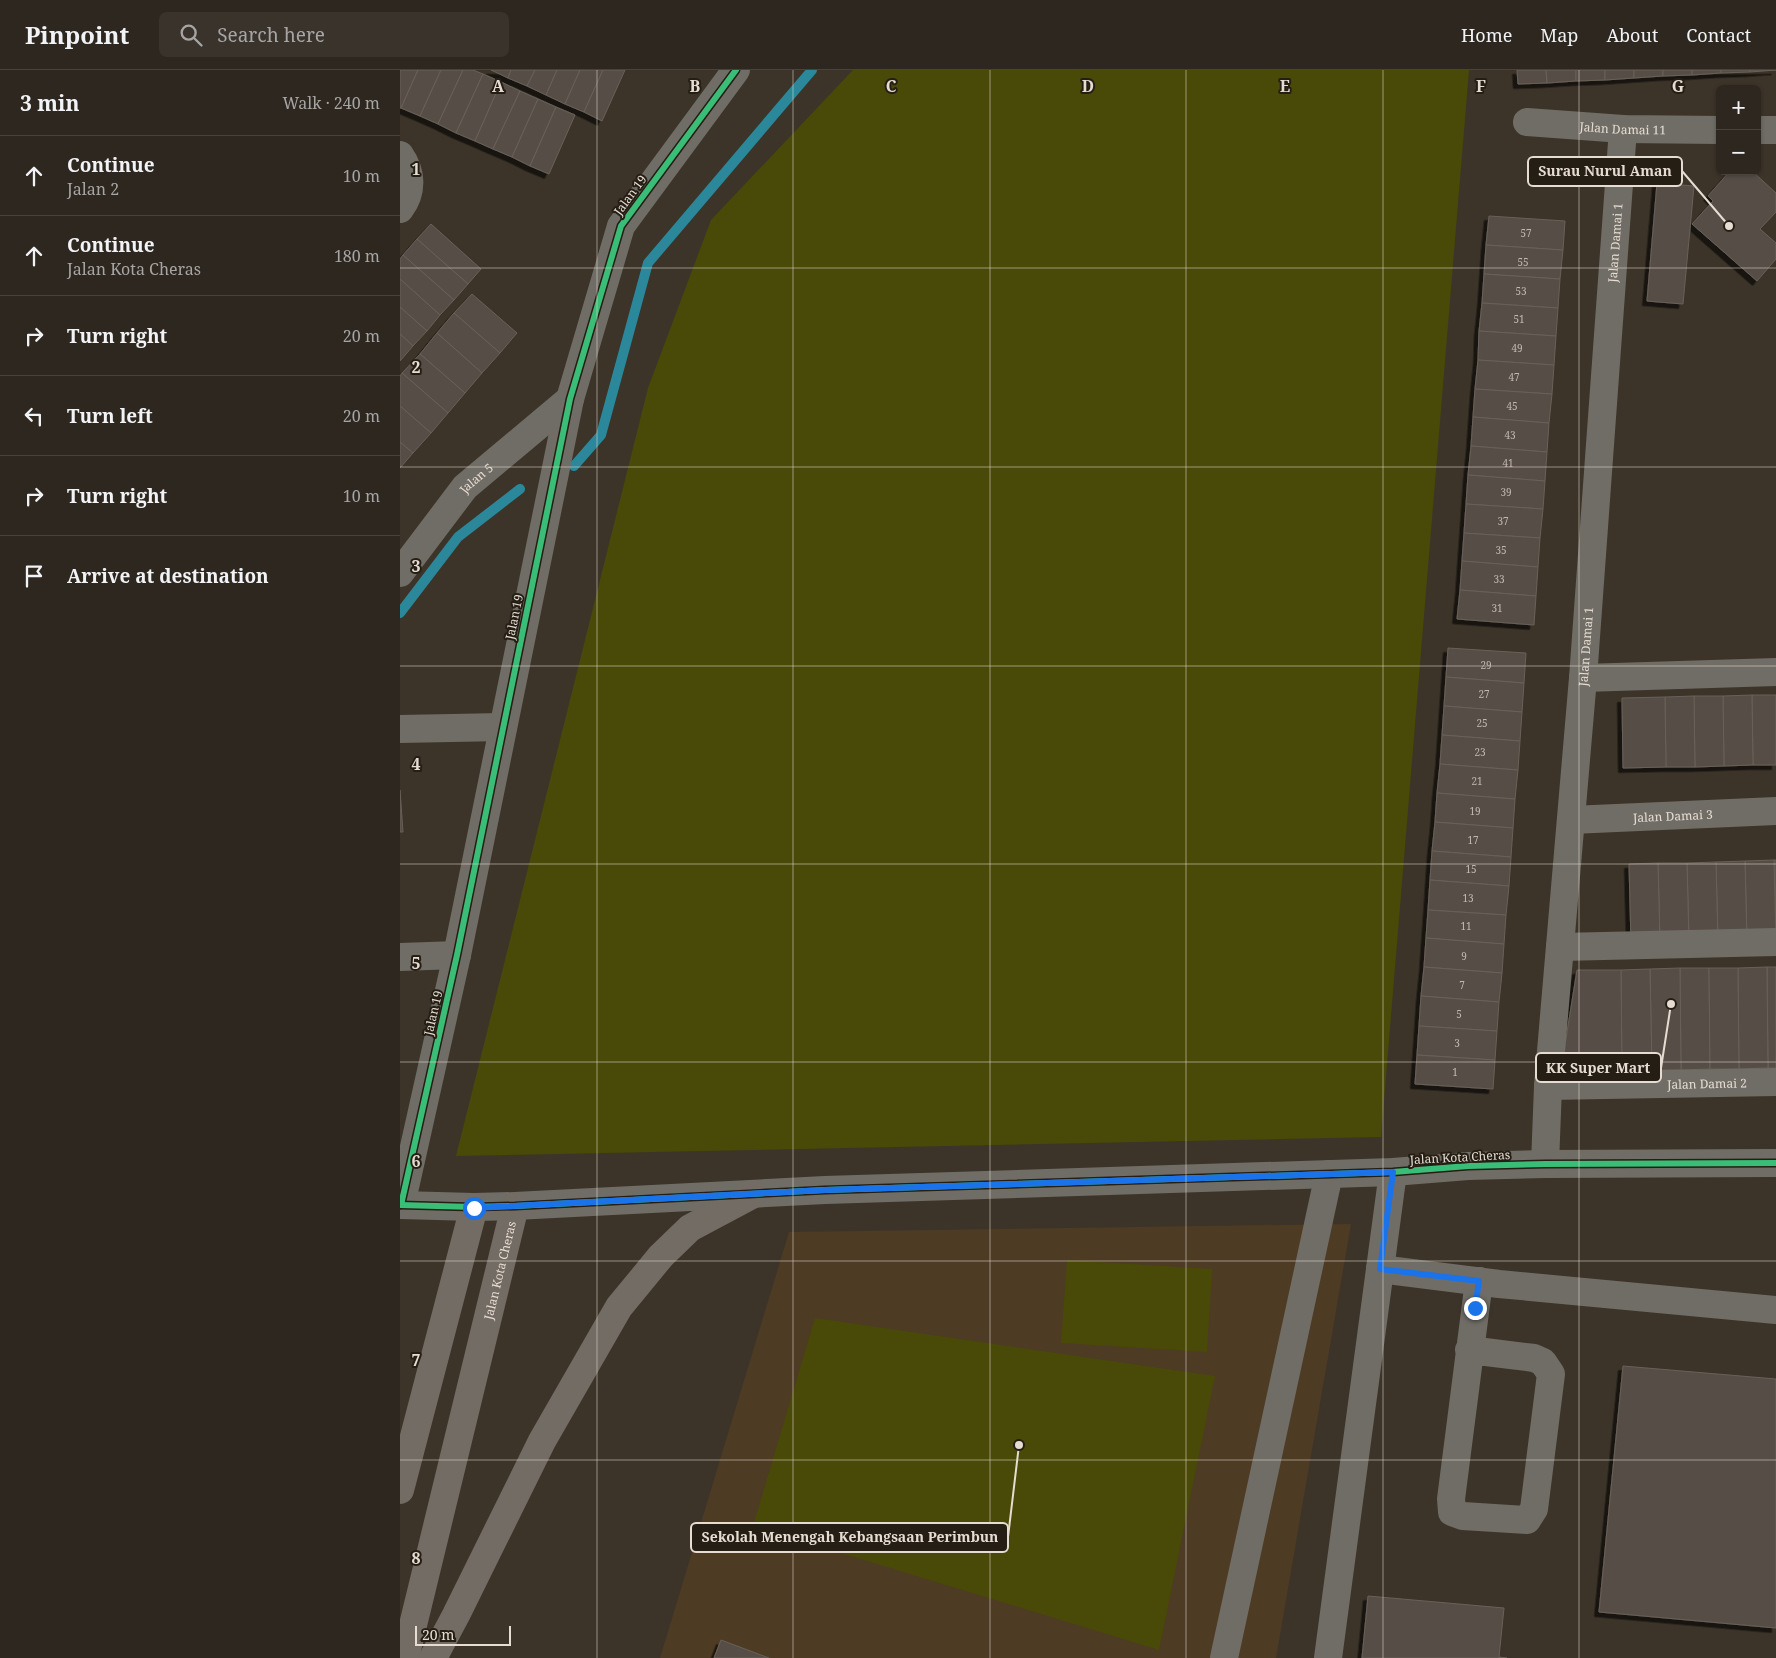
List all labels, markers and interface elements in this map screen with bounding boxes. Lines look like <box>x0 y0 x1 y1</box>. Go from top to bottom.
search box <box>159 12 509 57</box>
text: Pinpoint <box>25 18 129 51</box>
icon: search <box>177 21 205 49</box>
text: Search here <box>217 22 325 48</box>
text: Home <box>1461 23 1512 47</box>
text: Map <box>1540 23 1578 47</box>
text: About <box>1606 23 1658 47</box>
text: Contact <box>1686 23 1751 47</box>
text: A <box>492 75 505 97</box>
text: B <box>690 75 701 97</box>
text: C <box>886 75 897 97</box>
text: D <box>1082 75 1094 97</box>
text: E <box>1280 75 1290 97</box>
text: F <box>1476 75 1486 97</box>
text: G <box>1672 75 1684 97</box>
map controls <box>1716 85 1761 175</box>
button: + <box>1716 85 1761 130</box>
text: 3 min <box>20 89 79 117</box>
text: Walk · 240 m <box>283 92 380 114</box>
street label: Jalan Damai 11 <box>1578 117 1666 138</box>
button: − <box>1716 130 1761 175</box>
text: Continue <box>67 152 155 178</box>
callout: Surau Nurul Aman <box>1528 157 1682 186</box>
text: 1 <box>411 158 421 180</box>
text: Surau Nurul Aman <box>1538 161 1672 180</box>
icon: ahead <box>20 162 48 190</box>
text: 10 m <box>343 165 380 187</box>
street label: Jalan 19 <box>609 171 650 219</box>
text: Jalan 2 <box>67 178 119 200</box>
street label: Jalan Damai 1 <box>1603 202 1626 284</box>
house number: 57 <box>1520 226 1532 240</box>
text: Continue <box>67 232 155 258</box>
icon: ahead <box>20 242 48 270</box>
text: 180 m <box>334 245 380 267</box>
house number: 55 <box>1517 255 1529 269</box>
text: Jalan Kota Cheras <box>67 258 201 280</box>
house number: 53 <box>1515 284 1527 298</box>
house number: 51 <box>1513 312 1525 326</box>
icon: right <box>20 322 48 350</box>
text: Turn right <box>67 323 167 349</box>
text: 20 m <box>343 325 380 347</box>
house number: 49 <box>1511 341 1523 355</box>
text: 2 <box>411 356 421 378</box>
house number: 47 <box>1508 370 1520 384</box>
house number: 45 <box>1506 399 1518 413</box>
icon: left <box>20 402 48 430</box>
text: Turn left <box>67 403 153 429</box>
text: 20 m <box>343 405 380 427</box>
house number: 43 <box>1504 428 1516 442</box>
house number: 41 <box>1502 456 1514 470</box>
street label: Jalan 5 <box>454 459 496 497</box>
icon: right <box>20 482 48 510</box>
text: Turn right <box>67 483 167 509</box>
text: 10 m <box>343 485 380 507</box>
house number: 39 <box>1500 485 1512 499</box>
house number: 37 <box>1497 514 1509 528</box>
house number: 35 <box>1495 543 1507 557</box>
text: 3 <box>411 555 421 577</box>
icon: arrive <box>20 562 48 590</box>
text: Arrive at destination <box>67 563 269 589</box>
house number: 33 <box>1493 572 1505 586</box>
street label: Jalan 19 <box>501 593 527 642</box>
house number: 31 <box>1491 601 1503 615</box>
street label: Jalan Damai 1 <box>1574 606 1597 688</box>
house number: 29 <box>1480 658 1492 672</box>
house number: 27 <box>1478 687 1490 701</box>
house number: 25 <box>1476 716 1488 730</box>
house number: 23 <box>1474 745 1486 759</box>
text: 4 <box>411 753 421 775</box>
house number: 21 <box>1471 774 1483 788</box>
house number: 19 <box>1469 804 1481 818</box>
street label: Jalan Damai 3 <box>1632 805 1713 826</box>
house number: 17 <box>1467 833 1479 847</box>
house number: 15 <box>1465 862 1477 876</box>
house number: 13 <box>1462 891 1474 905</box>
house number: 11 <box>1460 919 1472 933</box>
house number: 9 <box>1461 949 1467 963</box>
text: 5 <box>411 952 421 974</box>
house number: 7 <box>1459 978 1465 992</box>
street label: Jalan 19 <box>419 989 446 1038</box>
house number: 5 <box>1456 1007 1462 1021</box>
house number: 3 <box>1454 1036 1460 1050</box>
callout: KK Super Mart <box>1536 1053 1661 1082</box>
text: KK Super Mart <box>1546 1058 1651 1077</box>
house number: 1 <box>1452 1065 1458 1079</box>
street label: Jalan Damai 2 <box>1666 1074 1747 1092</box>
street label: Jalan Kota Cheras <box>1408 1146 1511 1168</box>
text: 6 <box>411 1150 421 1172</box>
route start <box>463 1197 486 1220</box>
street label: Jalan Kota Cheras <box>479 1219 520 1322</box>
route end <box>1464 1297 1487 1320</box>
text: 7 <box>411 1349 421 1371</box>
callout: Sekolah Menengah Kebangsaan Perimbun <box>691 1523 1008 1552</box>
text: Sekolah Menengah Kebangsaan Perimbun <box>702 1527 998 1546</box>
text: 8 <box>411 1547 421 1569</box>
scale bar <box>415 1623 511 1646</box>
text: 20 m <box>422 1625 455 1644</box>

